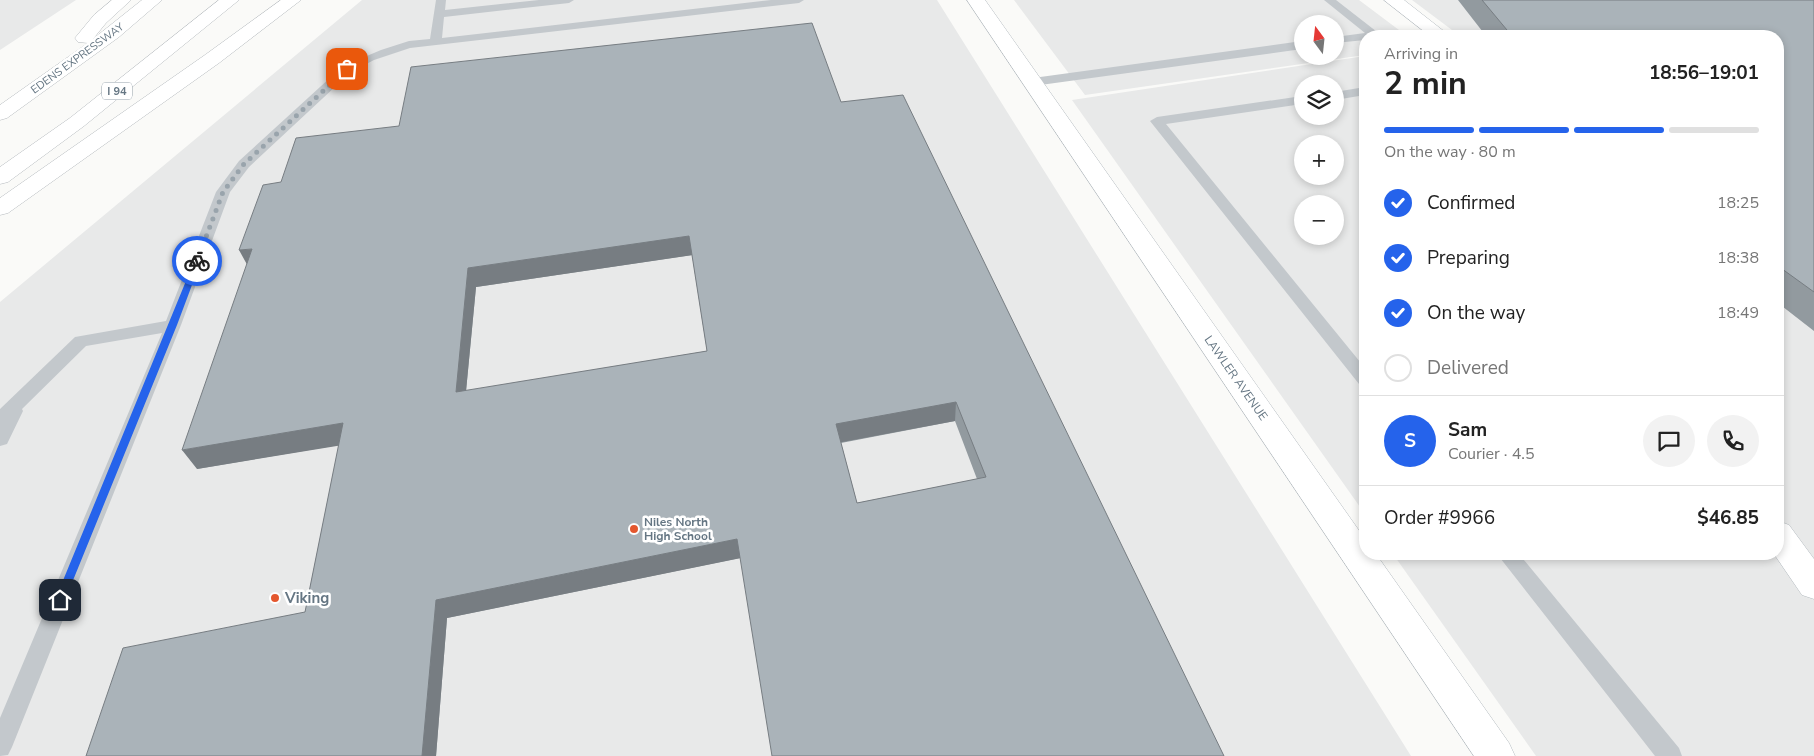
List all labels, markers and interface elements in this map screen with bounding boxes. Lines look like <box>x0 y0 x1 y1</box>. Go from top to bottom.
north arrow <box>1294 15 1344 65</box>
map controls <box>1294 15 1344 245</box>
street label: EDENS EXPRESSWAY <box>28 19 127 97</box>
text: Arriving in <box>1384 43 1458 65</box>
pin <box>326 48 368 90</box>
icon: bag <box>333 55 361 83</box>
text: 18:56–19:01 <box>1649 60 1759 86</box>
text: 2 min <box>1384 62 1467 105</box>
button: layers <box>1294 75 1344 125</box>
road number: I 94 <box>102 82 132 100</box>
button: + <box>1294 135 1344 185</box>
text: On the way · 80 m <box>1384 141 1516 163</box>
icon: check <box>1384 189 1412 217</box>
text: Confirmed <box>1427 190 1515 216</box>
text: 18:25 <box>1717 192 1759 214</box>
button: − <box>1294 195 1344 245</box>
courier <box>172 236 222 286</box>
icon: check <box>1384 244 1412 272</box>
text: Preparing <box>1427 245 1510 271</box>
icon: bike <box>183 247 211 275</box>
text: 18:38 <box>1717 247 1759 269</box>
icon: check <box>1384 299 1412 327</box>
text: On the way <box>1427 300 1525 326</box>
text: 18:49 <box>1717 302 1759 324</box>
street label: LAWLER AVENUE <box>1201 332 1271 424</box>
text: Delivered <box>1427 355 1509 381</box>
button: chat <box>1643 415 1695 467</box>
button: phone <box>1707 415 1759 467</box>
text: Sam <box>1448 417 1487 443</box>
text: S <box>1404 428 1416 454</box>
text: Courier · 4.5 <box>1448 443 1534 465</box>
text: Order #9966 <box>1384 505 1495 531</box>
text: $46.85 <box>1697 505 1759 531</box>
place label: Niles North High School <box>644 514 712 544</box>
marker: Niles North High School <box>628 523 640 535</box>
pin <box>39 579 81 621</box>
icon: home <box>46 586 74 614</box>
place label: Viking <box>284 588 329 608</box>
marker: Viking <box>269 592 281 604</box>

